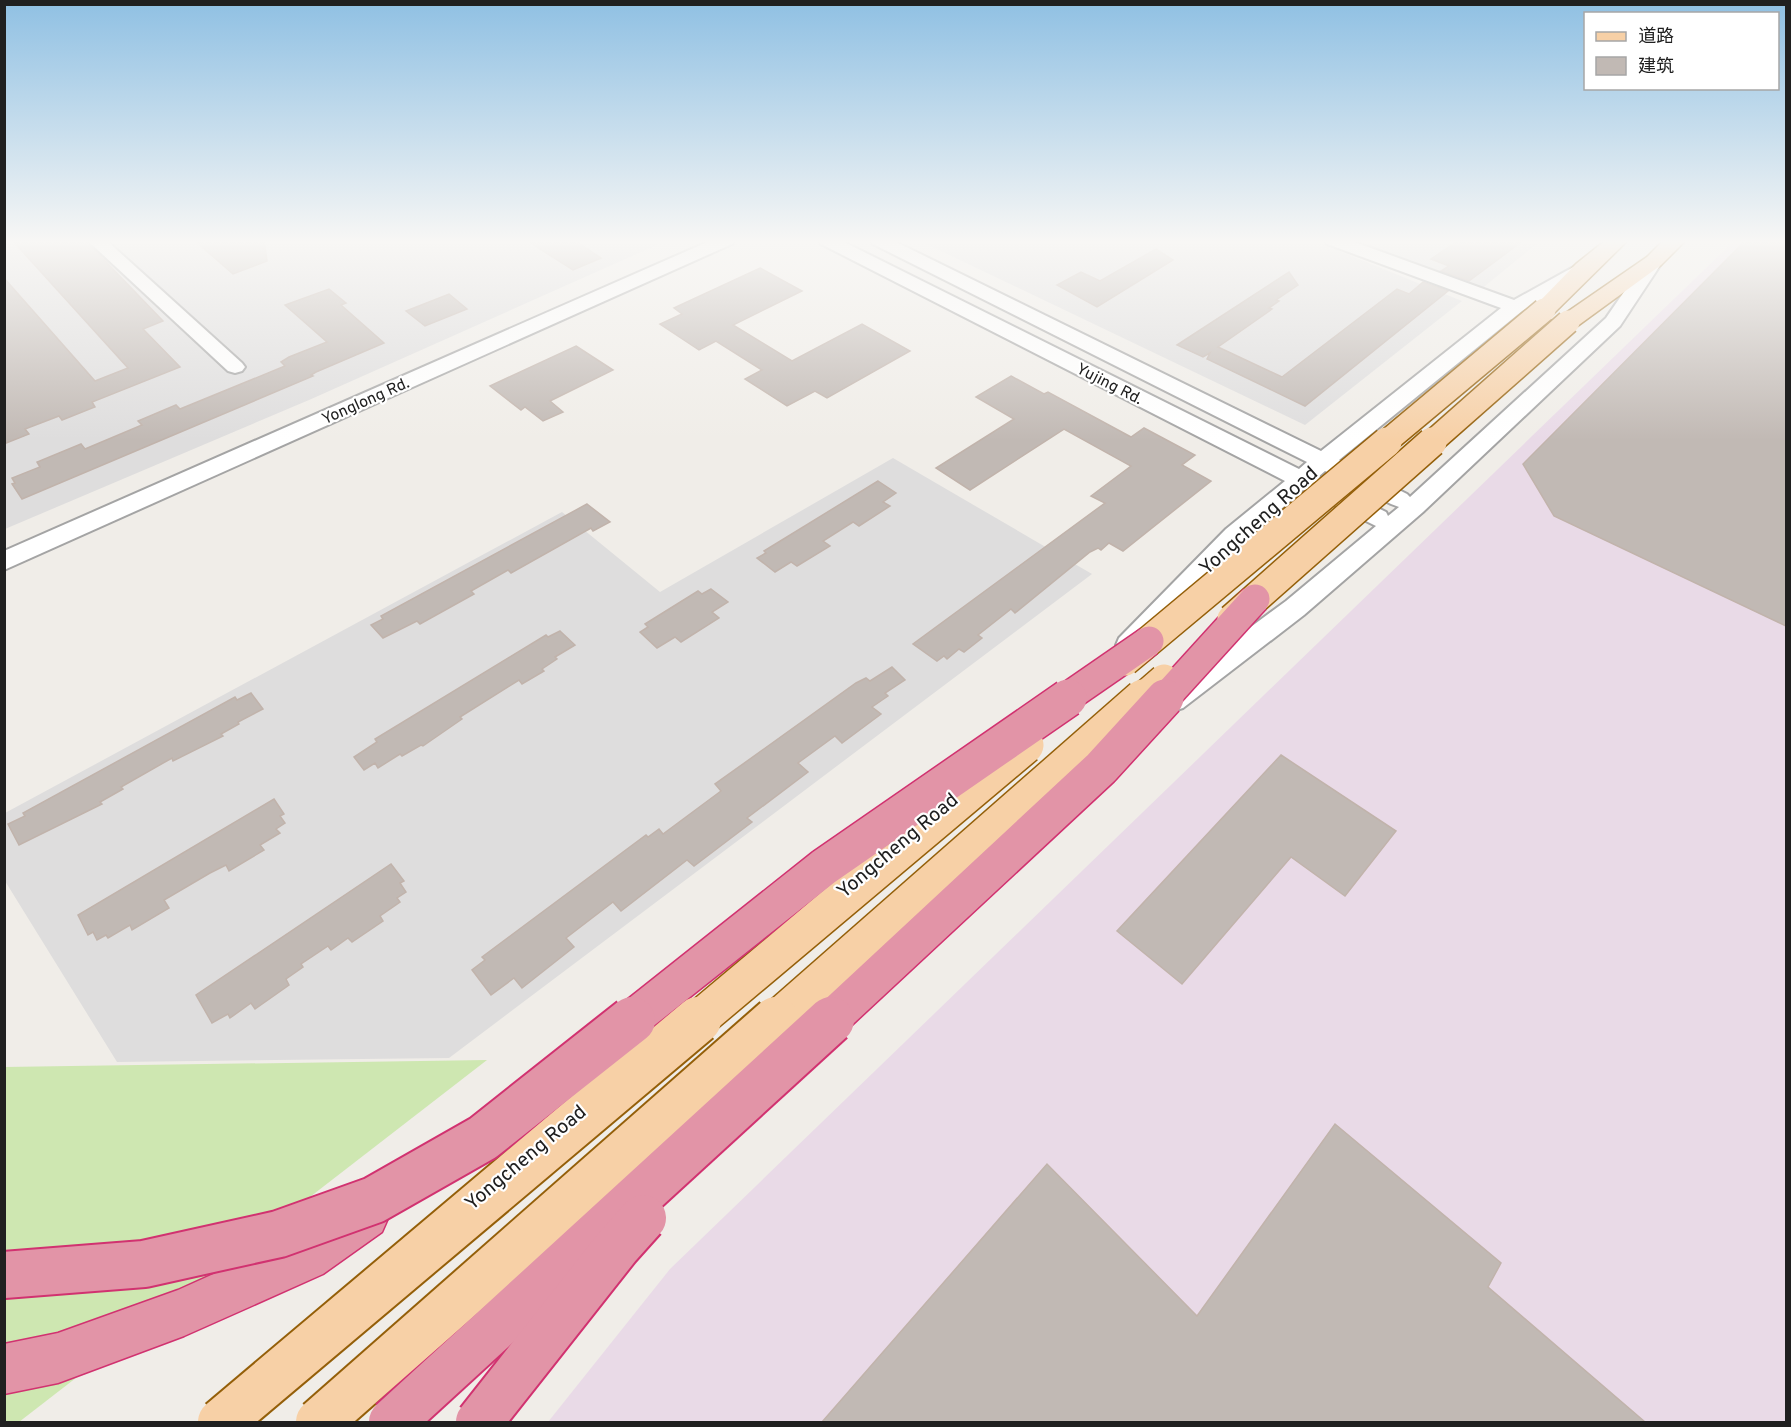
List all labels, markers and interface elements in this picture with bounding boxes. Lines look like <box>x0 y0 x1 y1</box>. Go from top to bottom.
legend <box>1584 12 1779 90</box>
text: 道路 <box>1638 26 1674 49</box>
text: 建筑 <box>1638 56 1674 79</box>
street label: Yujing Rd. <box>1073 360 1146 410</box>
street label: Yonglong Rd. <box>319 374 413 430</box>
street label: Yongcheng Road <box>1195 461 1324 582</box>
street label: Yongcheng Road <box>832 788 964 905</box>
street label: Yongcheng Road <box>460 1100 592 1217</box>

